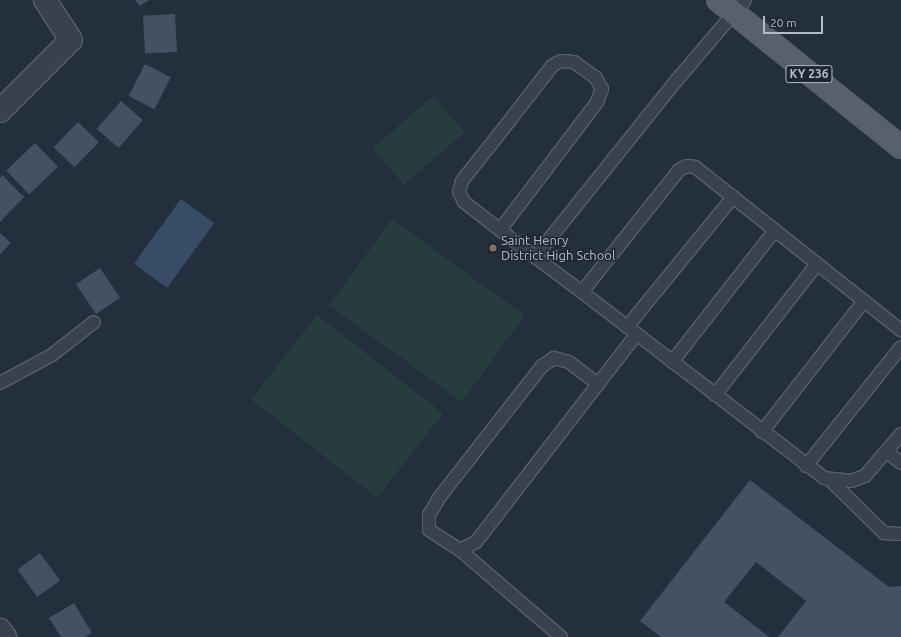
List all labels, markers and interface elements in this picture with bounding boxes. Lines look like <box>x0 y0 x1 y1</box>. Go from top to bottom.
scale bar <box>765 8 825 34</box>
text: 20 m <box>770 16 797 29</box>
road number: KY 236 <box>785 64 833 84</box>
place label: Saint Henry District High School <box>501 233 615 264</box>
marker: Saint Henry District High School <box>488 243 498 253</box>

